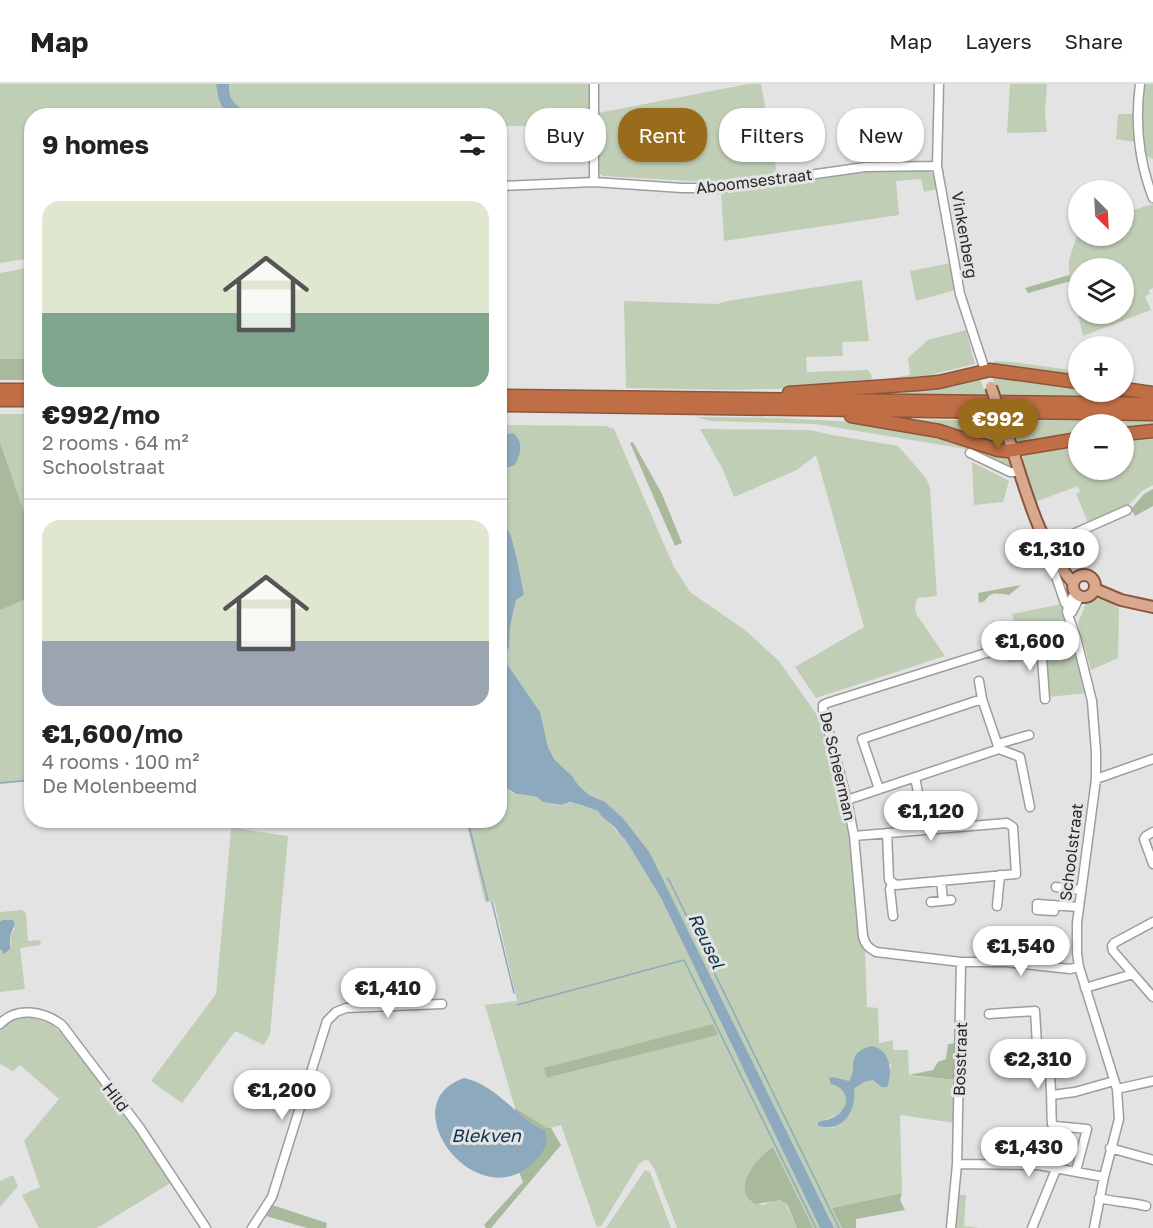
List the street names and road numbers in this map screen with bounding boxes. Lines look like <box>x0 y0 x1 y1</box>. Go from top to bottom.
street label: Aboomsestraat <box>695 164 813 198</box>
street label: Vinkenberg <box>948 190 982 280</box>
street label: De Scheerman <box>816 710 860 822</box>
street label: Schoolstraat <box>1055 802 1087 902</box>
street label: Bosstraat <box>949 1022 971 1096</box>
street label: Hild <box>99 1079 133 1115</box>

